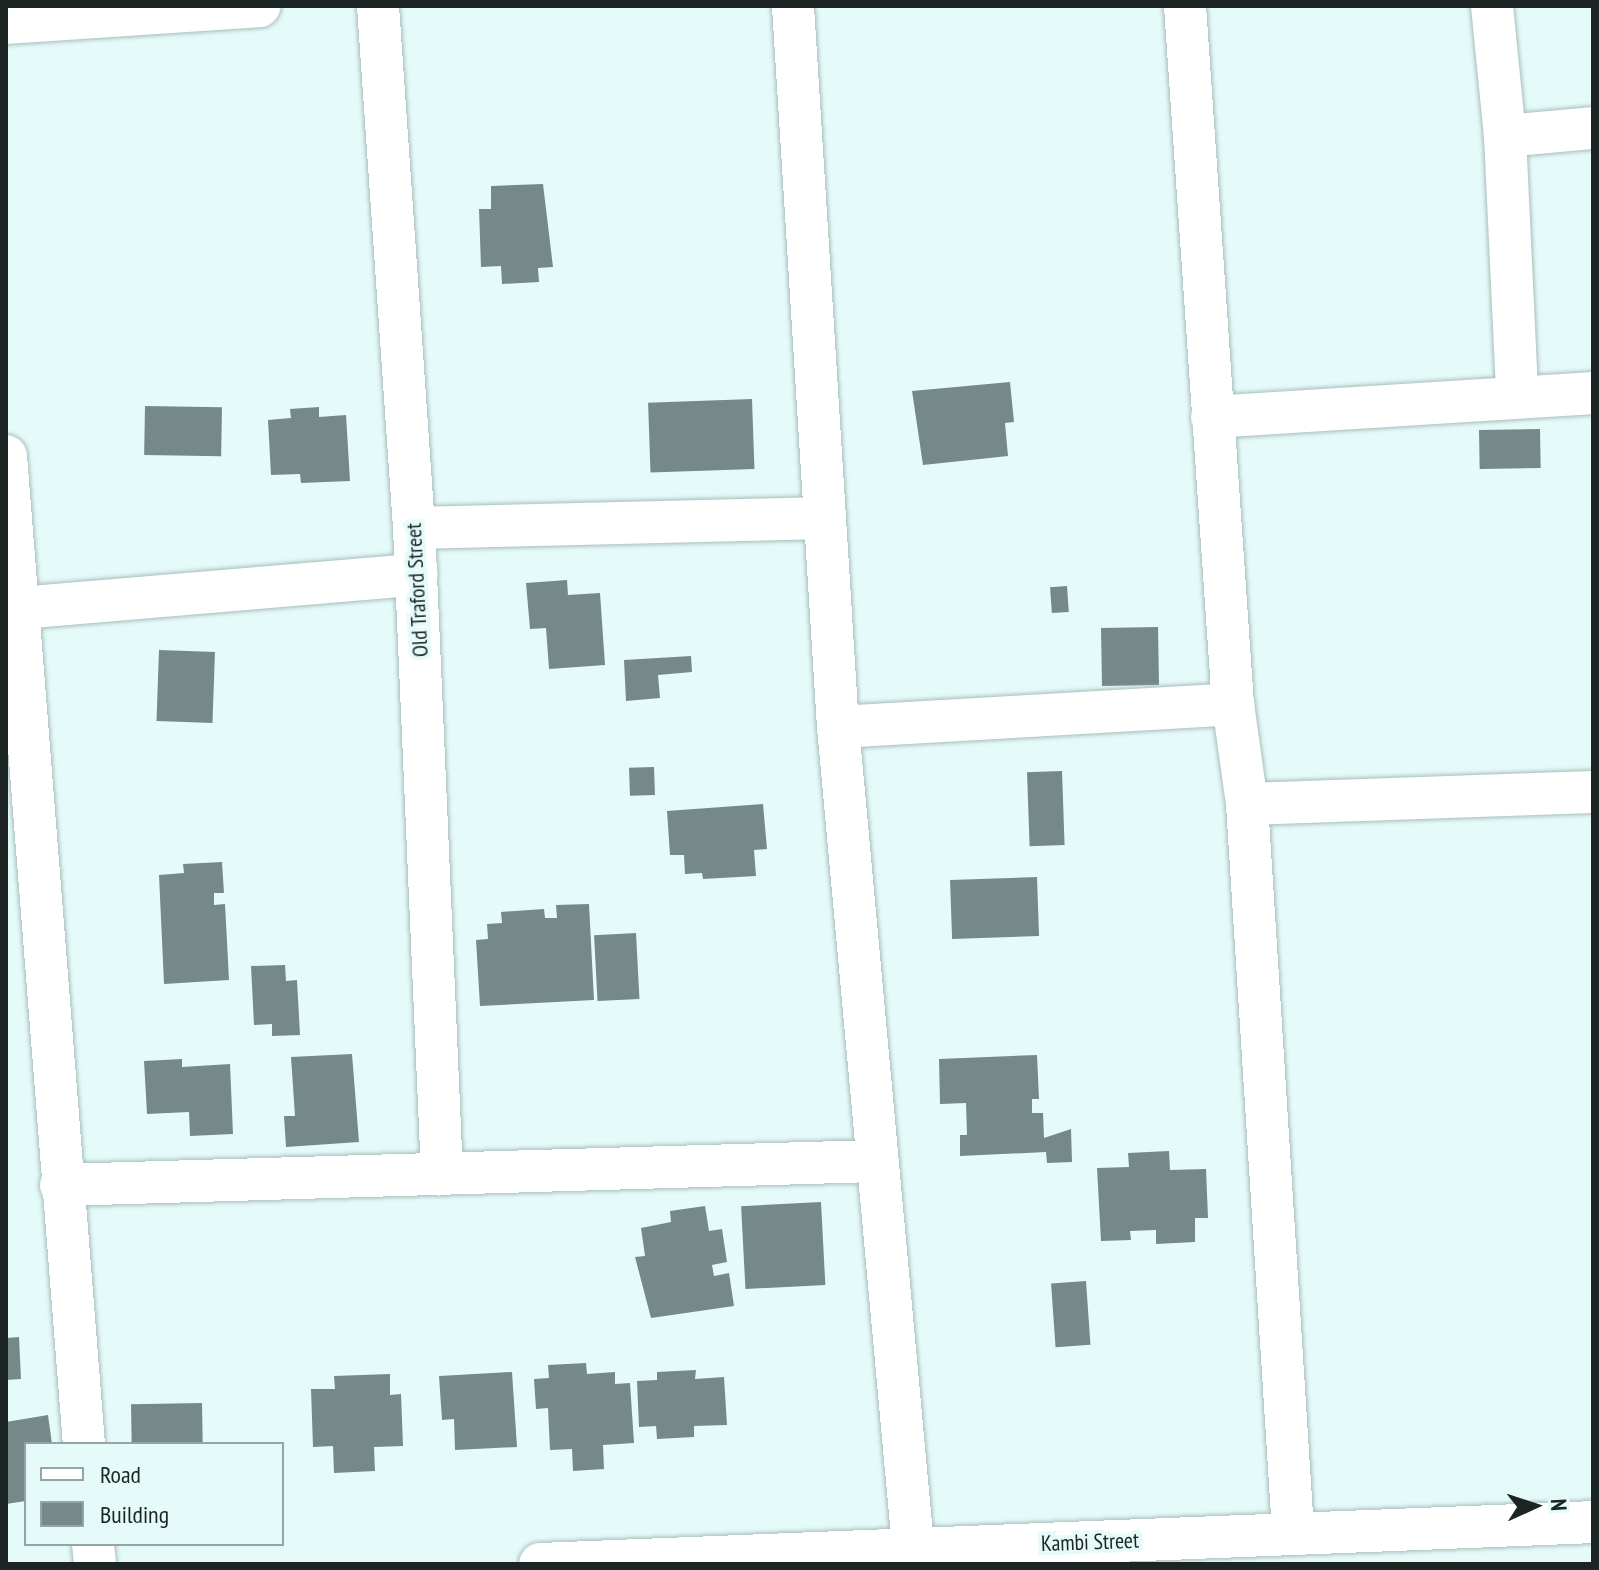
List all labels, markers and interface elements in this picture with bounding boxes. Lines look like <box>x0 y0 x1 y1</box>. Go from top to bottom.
street label: Old Traford Street <box>400 522 434 658</box>
legend <box>24 1442 284 1546</box>
text: Road <box>100 1459 141 1490</box>
north arrow <box>1495 1466 1575 1546</box>
text: N <box>1545 1498 1573 1511</box>
text: Building <box>100 1499 169 1530</box>
street label: Kambi Street <box>1041 1527 1139 1557</box>

